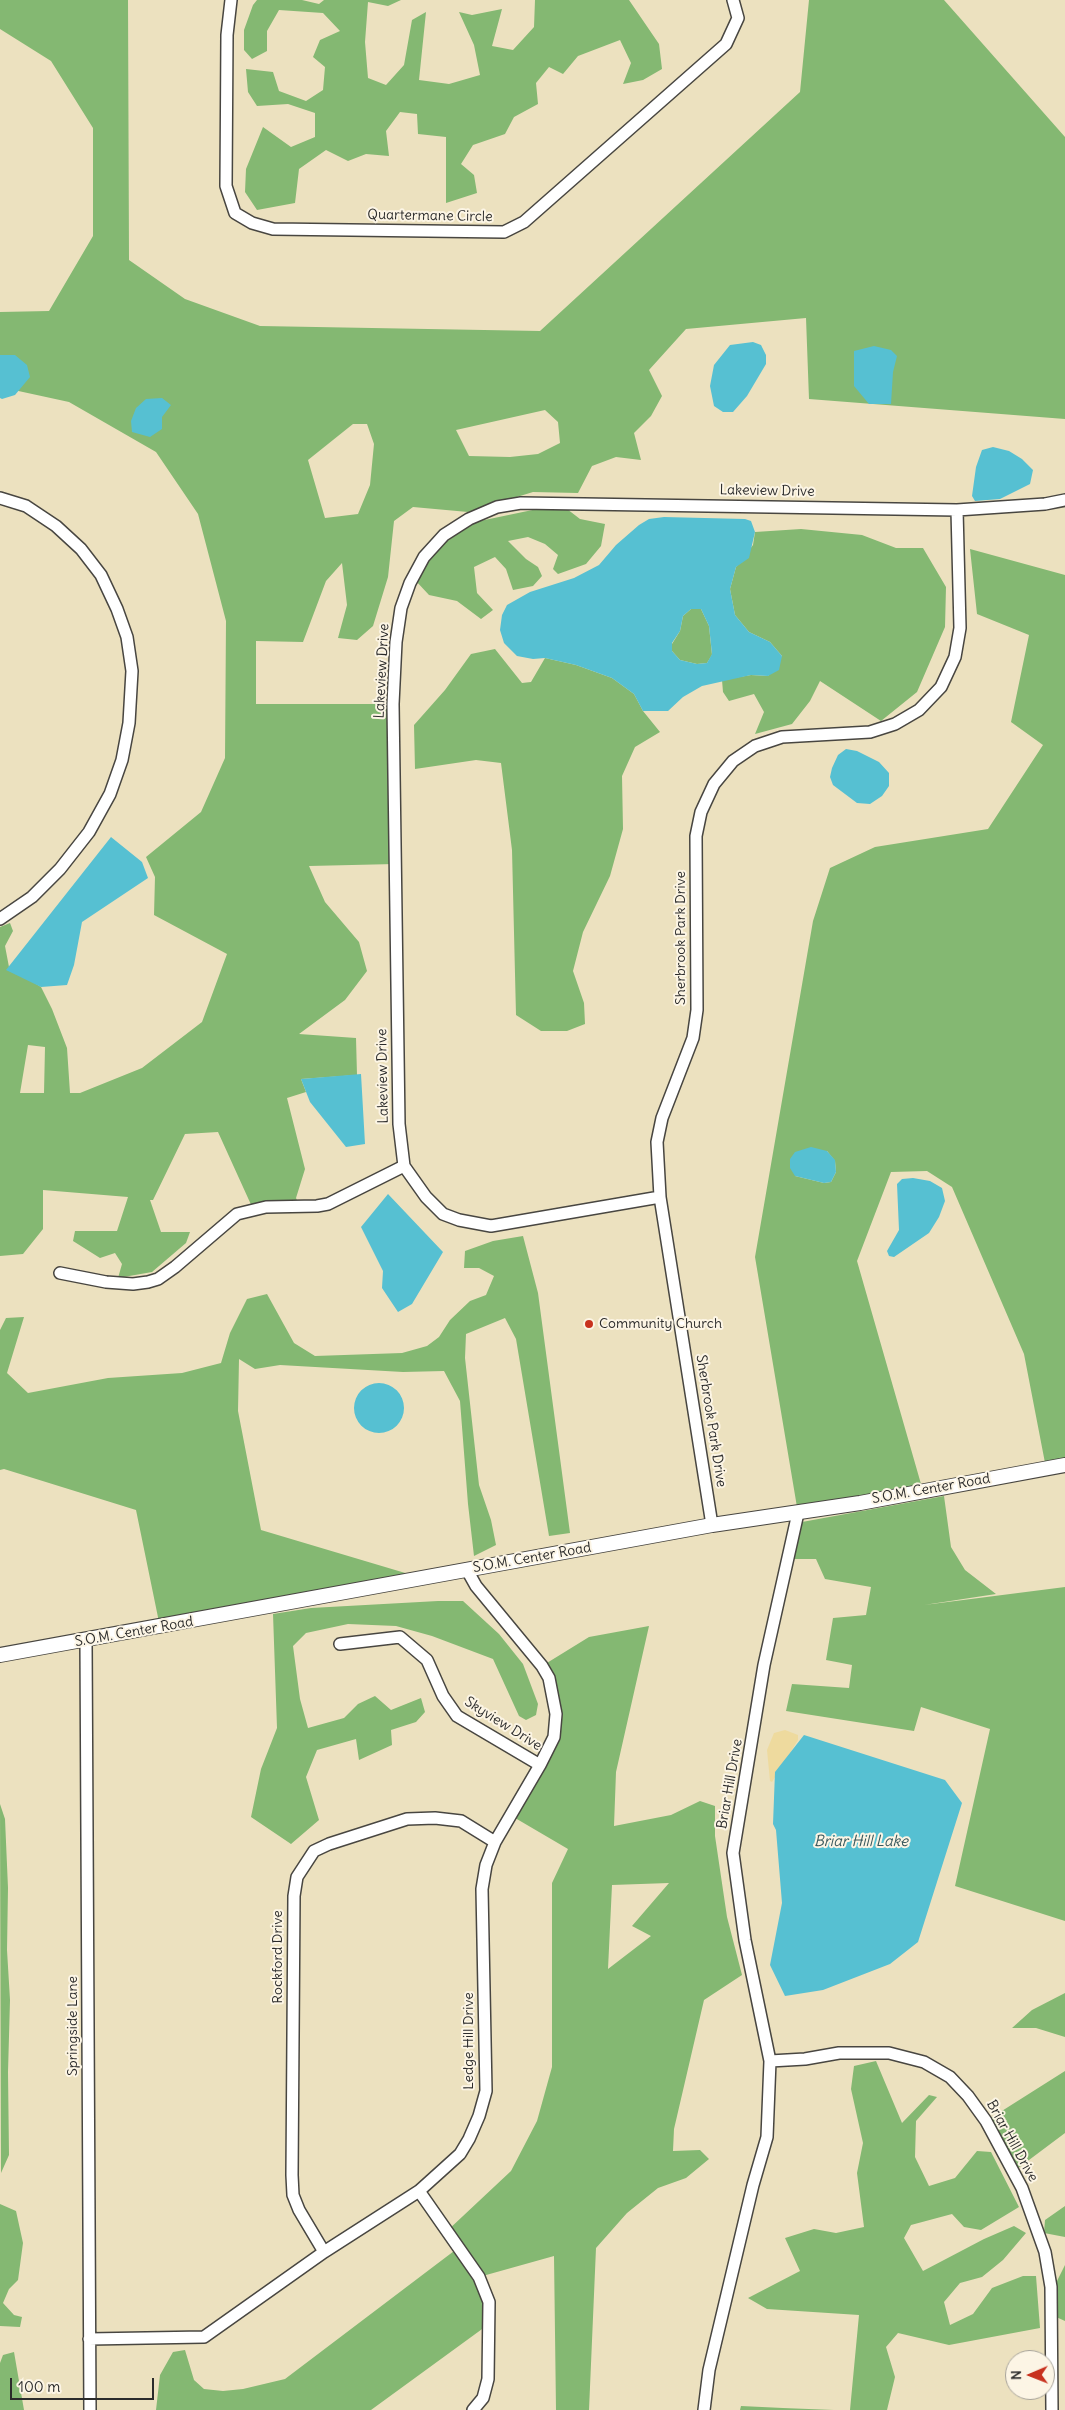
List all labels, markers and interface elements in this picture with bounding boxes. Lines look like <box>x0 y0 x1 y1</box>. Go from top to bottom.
street label: Quartermane Circle <box>367 207 493 225</box>
street label: Lakeview Drive <box>719 482 815 500</box>
street label: Lakeview Drive <box>371 623 393 719</box>
street label: Sherbrook Park Drive <box>673 871 689 1005</box>
street label: Lakeview Drive <box>374 1028 392 1124</box>
place label: Community Church <box>599 1316 722 1332</box>
marker: Community Church <box>583 1318 595 1330</box>
street label: Sherbrook Park Drive <box>692 1354 730 1488</box>
street label: S.O.M. Center Road <box>870 1470 992 1508</box>
street label: S.O.M. Center Road <box>471 1539 593 1577</box>
street label: S.O.M. Center Road <box>73 1613 195 1651</box>
street label: Skyview Drive <box>461 1694 545 1754</box>
street label: Briar Hill Drive <box>714 1738 746 1830</box>
water label: Briar Hill Lake <box>814 1833 908 1851</box>
street label: Rockford Drive <box>270 1910 286 2004</box>
street label: Springside Lane <box>65 1976 81 2076</box>
street label: Ledge Hill Drive <box>461 1992 477 2090</box>
street label: Briar Hill Drive <box>983 2097 1041 2185</box>
north arrow <box>1005 2350 1055 2400</box>
scale bar <box>12 2368 156 2400</box>
text: N <box>1007 2370 1025 2380</box>
text: 100 m <box>18 2377 60 2396</box>

